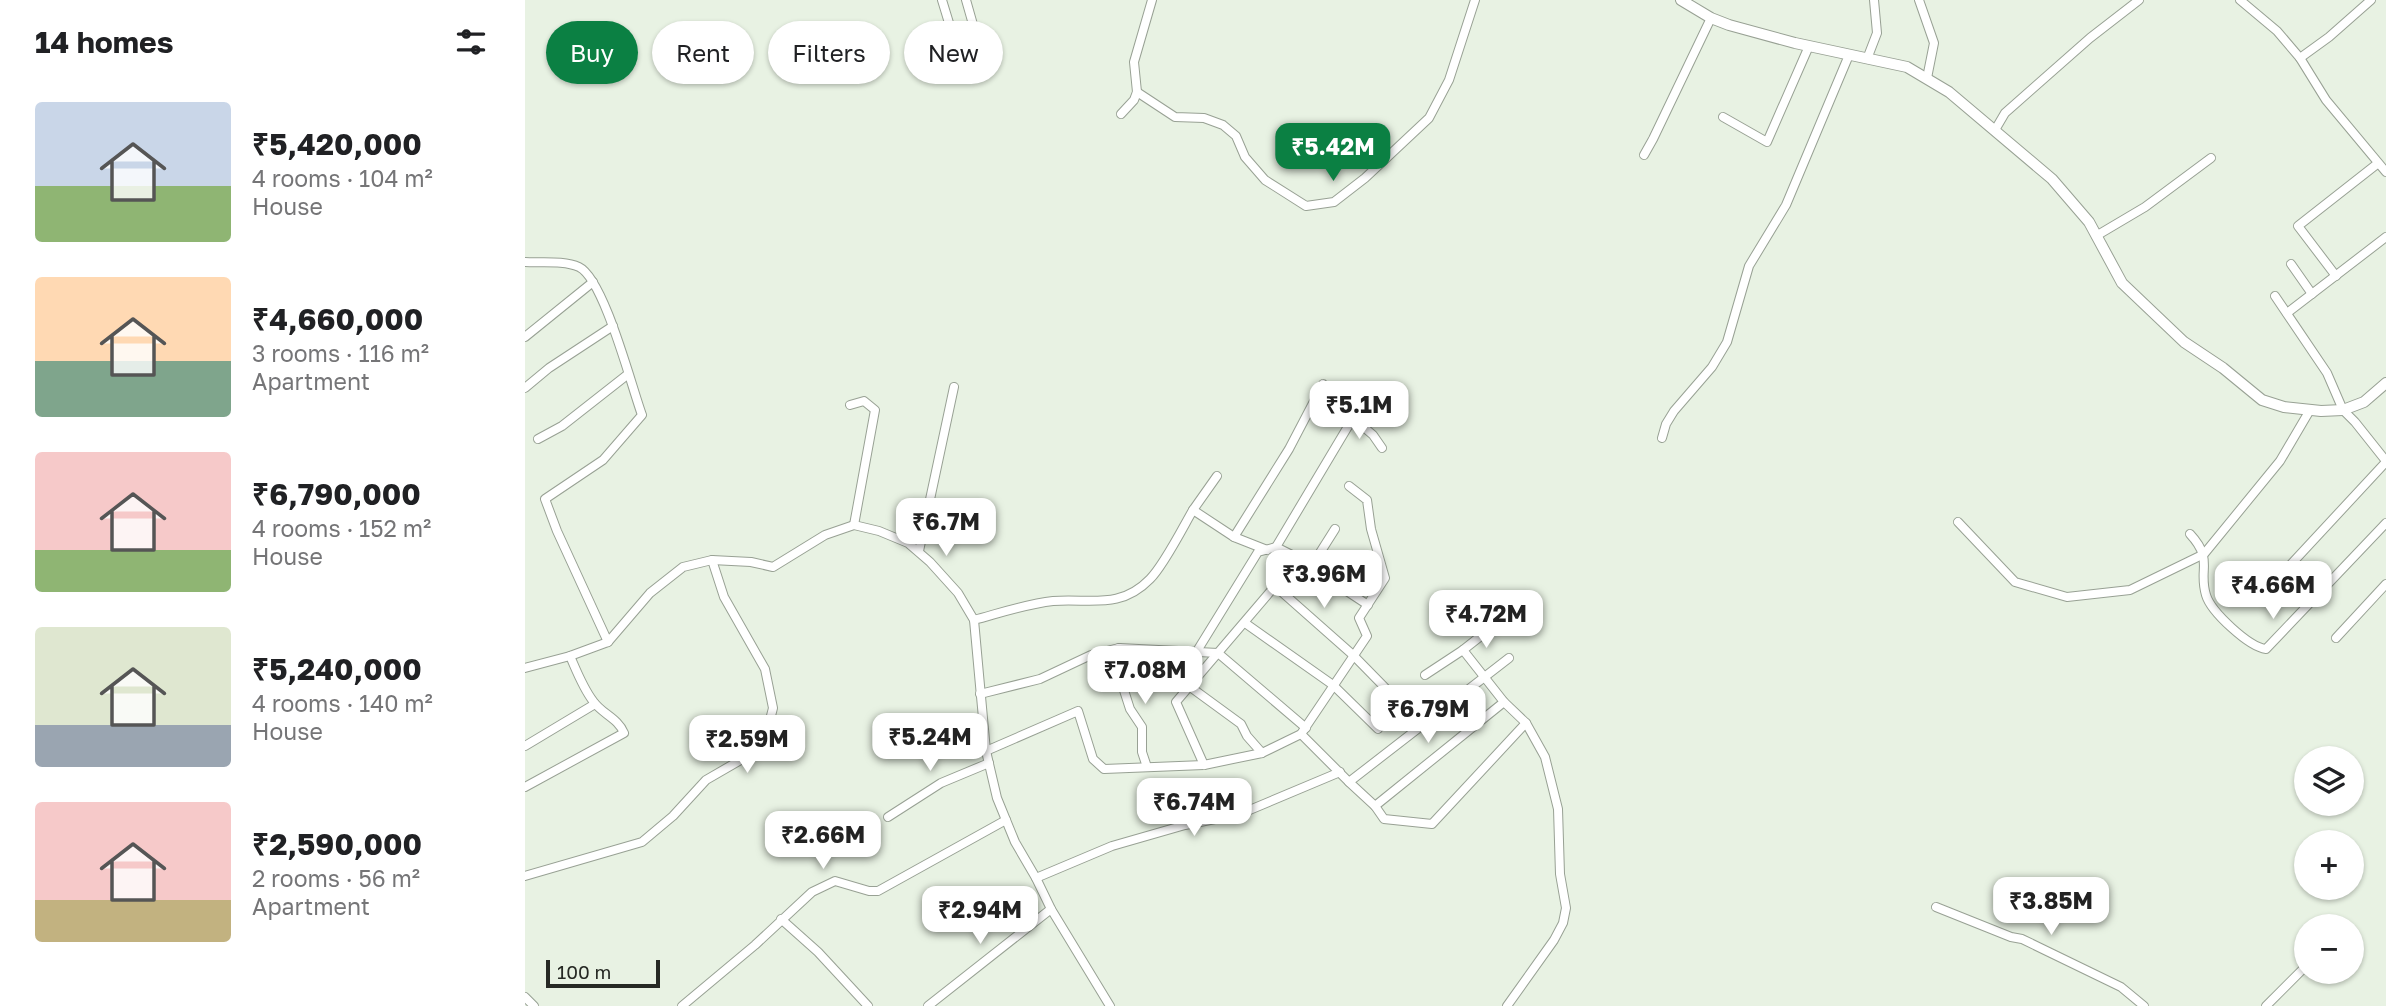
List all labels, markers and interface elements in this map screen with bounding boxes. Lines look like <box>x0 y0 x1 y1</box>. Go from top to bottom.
chip: Buy <box>546 21 638 84</box>
chip: Rent <box>652 21 754 84</box>
chip: Filters <box>768 21 890 84</box>
chip: New <box>904 21 1003 84</box>
icon: filters <box>452 23 490 61</box>
text: 14 homes <box>35 24 174 60</box>
pin: ₹5.42M <box>1276 124 1390 183</box>
text: ₹5,420,000 <box>252 126 422 162</box>
icon: home <box>91 130 175 214</box>
text: ₹5.42M <box>1291 132 1375 160</box>
text: 4 rooms · 104 m² <box>252 164 433 192</box>
text: House <box>252 192 323 220</box>
text: ₹4,660,000 <box>252 301 423 337</box>
icon: home <box>91 305 175 389</box>
text: 3 rooms · 116 m² <box>252 339 429 367</box>
text: Apartment <box>252 367 370 395</box>
pin: ₹5.1M <box>1310 382 1408 441</box>
text: ₹5.1M <box>1326 390 1392 418</box>
text: ₹6,790,000 <box>252 476 421 512</box>
icon: home <box>91 480 175 564</box>
pin: ₹6.7M <box>897 498 995 558</box>
text: ₹6.7M <box>912 507 980 535</box>
text: 4 rooms · 152 m² <box>252 514 431 542</box>
text: House <box>252 542 323 570</box>
pin: ₹3.96M <box>1267 550 1381 610</box>
text: ₹3.96M <box>1282 559 1366 587</box>
pin: ₹4.66M <box>2216 562 2330 621</box>
text: ₹4.66M <box>2231 570 2315 598</box>
pin: ₹4.72M <box>1429 590 1543 650</box>
text: ₹4.72M <box>1445 599 1527 627</box>
pin: ₹7.08M <box>1088 646 1202 706</box>
text: ₹5,240,000 <box>252 651 422 687</box>
icon: home <box>91 655 175 739</box>
text: ₹7.08M <box>1103 655 1187 683</box>
pin: ₹6.79M <box>1371 686 1485 745</box>
text: 4 rooms · 140 m² <box>252 689 433 717</box>
text: ₹6.79M <box>1387 694 1469 722</box>
pin: ₹5.24M <box>873 714 987 773</box>
pin: ₹2.59M <box>690 716 804 775</box>
text: House <box>252 717 323 745</box>
text: ₹5.24M <box>888 722 972 750</box>
text: ₹2.59M <box>705 724 789 752</box>
map controls <box>2294 746 2364 984</box>
button: layers <box>2294 746 2364 816</box>
pin: ₹6.74M <box>1137 778 1251 838</box>
text: ₹6.74M <box>1153 787 1235 815</box>
pin: ₹2.66M <box>766 812 880 871</box>
text: ₹2.66M <box>781 820 865 848</box>
text: ₹2,590,000 <box>252 826 422 862</box>
icon: home <box>91 830 175 914</box>
button: + <box>2294 830 2364 900</box>
text: 2 rooms · 56 m² <box>252 864 420 892</box>
pin: ₹3.85M <box>1994 878 2108 937</box>
pin: ₹2.94M <box>923 886 1037 946</box>
text: ₹3.85M <box>2009 886 2093 914</box>
text: Apartment <box>252 892 370 920</box>
text: ₹2.94M <box>938 895 1022 923</box>
button: − <box>2294 914 2364 984</box>
scale bar <box>546 957 660 989</box>
text: 100 m <box>557 960 611 983</box>

